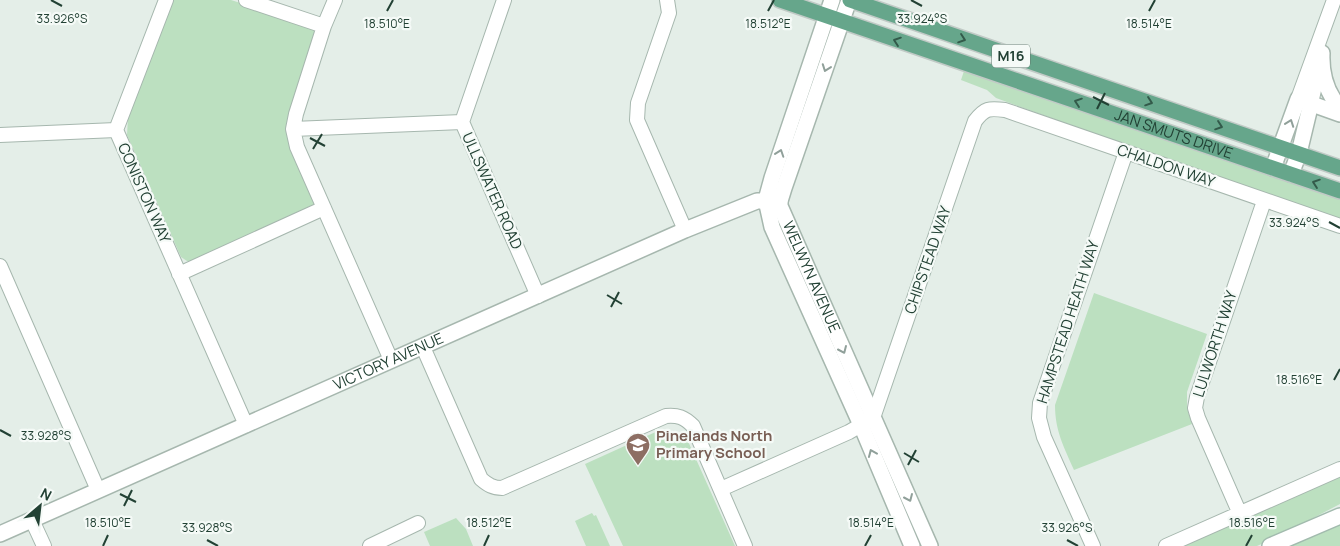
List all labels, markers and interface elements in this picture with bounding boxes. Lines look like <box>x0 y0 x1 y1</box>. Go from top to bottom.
text: 33.926°S <box>37 10 87 27</box>
text: 33.924°S <box>897 10 947 27</box>
text: 18.510°E <box>364 15 410 32</box>
text: 18.512°E <box>745 15 791 32</box>
text: 18.514°E <box>1126 15 1172 32</box>
one-way arrow <box>957 33 966 43</box>
one-way arrow <box>893 37 902 47</box>
road number: M16 <box>992 44 1030 68</box>
one-way arrow <box>822 63 832 72</box>
one-way arrow <box>1144 96 1153 106</box>
one-way arrow <box>1074 98 1083 108</box>
street label: JAN SMUTS DRIVE <box>1112 104 1236 164</box>
one-way arrow <box>1284 119 1294 128</box>
one-way arrow <box>1215 120 1223 130</box>
street label: ULLSWATER ROAD <box>457 129 528 253</box>
street label: CONISTON WAY <box>113 139 176 247</box>
street label: CHALDON WAY <box>1114 139 1219 192</box>
one-way arrow <box>774 150 784 158</box>
one-way arrow <box>1312 179 1320 189</box>
street label: CHIPSTEAD WAY <box>899 202 956 317</box>
text: 33.924°S <box>1269 214 1319 231</box>
street label: WELWYN AVENUE <box>778 217 846 336</box>
street label: HAMPSTEAD HEATH WAY <box>1031 237 1104 406</box>
street label: LULWORTH WAY <box>1187 287 1242 400</box>
street label: VICTORY AVENUE <box>330 327 447 395</box>
one-way arrow <box>836 345 847 354</box>
text: 18.516°E <box>1276 371 1322 388</box>
place label: Pinelands North Primary School <box>656 425 772 463</box>
text: 33.928°S <box>21 427 71 444</box>
school or university icon: Pinelands North Primary School <box>625 432 651 466</box>
one-way arrow <box>868 449 879 458</box>
north arrow <box>15 481 65 531</box>
text: N <box>37 483 55 505</box>
one-way arrow <box>902 493 913 502</box>
text: 18.510°E <box>85 514 131 531</box>
text: 18.512°E <box>466 514 512 531</box>
text: 18.514°E <box>848 514 894 531</box>
text: 18.516°E <box>1229 514 1275 531</box>
text: 33.928°S <box>182 519 232 536</box>
text: 33.926°S <box>1042 519 1092 536</box>

